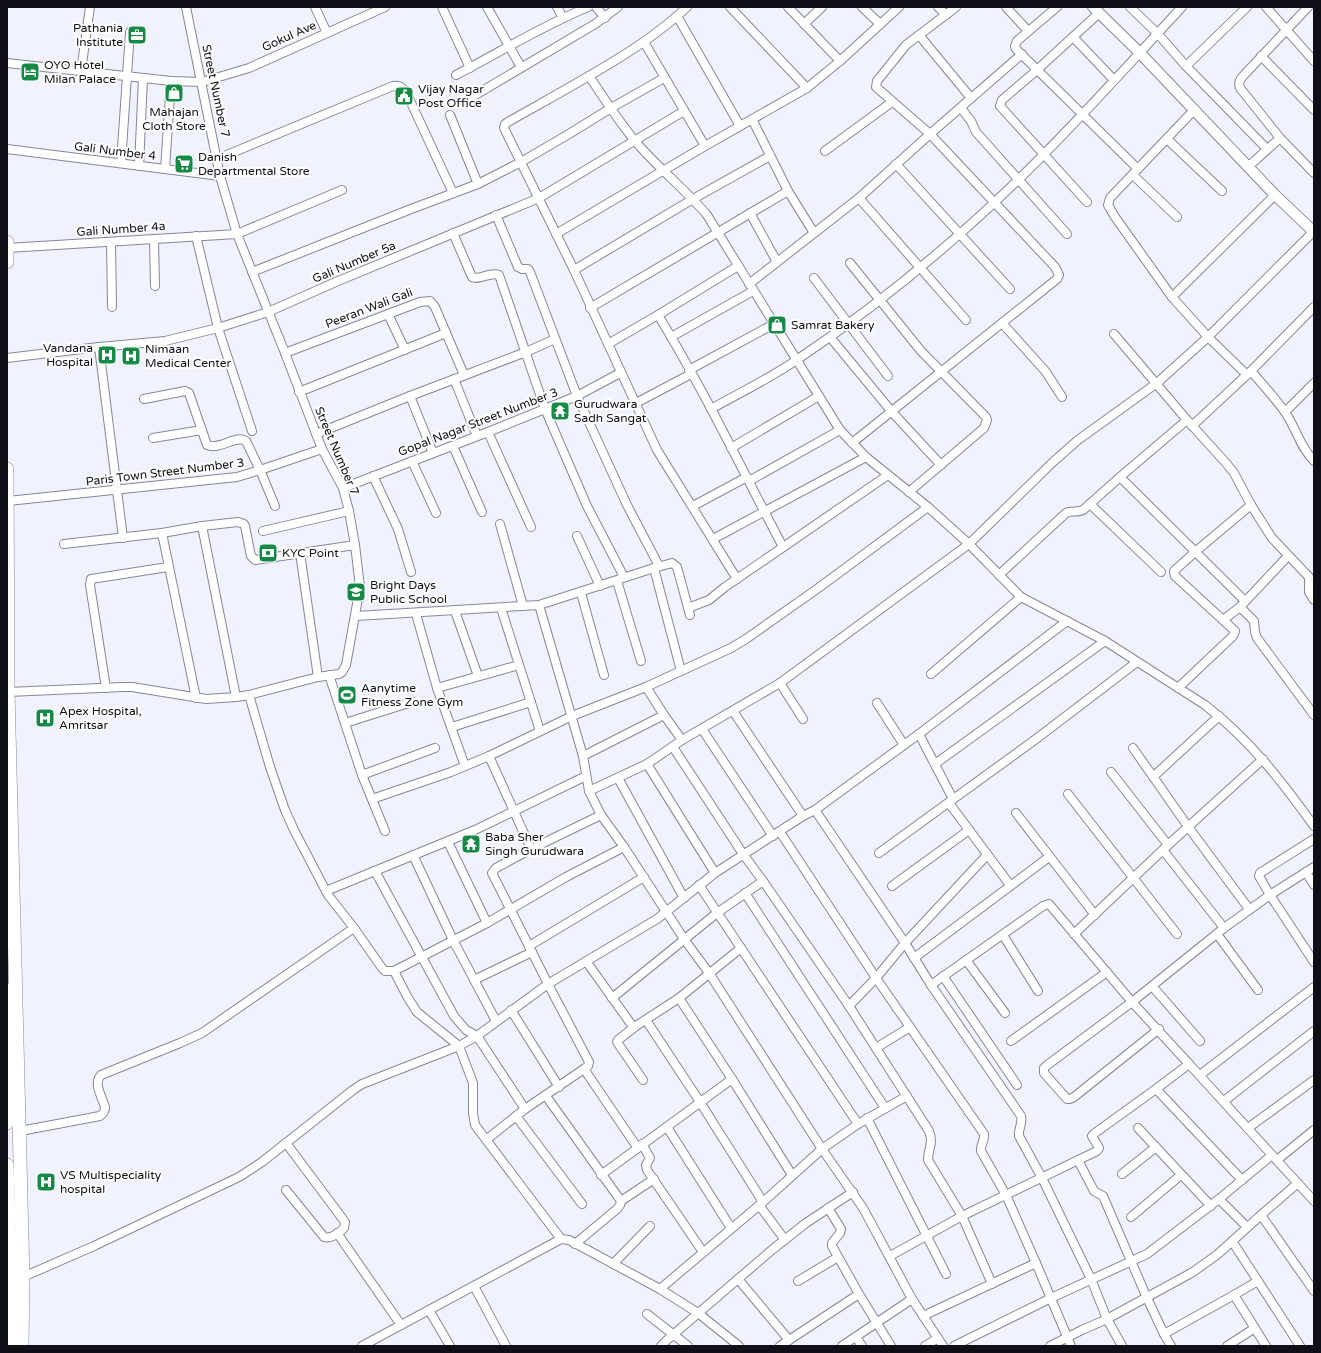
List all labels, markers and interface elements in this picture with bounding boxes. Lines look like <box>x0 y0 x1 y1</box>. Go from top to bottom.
street label: Gokul Ave <box>260 18 318 54</box>
place label: Pathania Institute <box>73 21 123 49</box>
office icon: Pathania Institute <box>126 24 148 46</box>
street label: Street Number 7 <box>199 43 233 139</box>
place label: OYO Hotel Milan Palace <box>44 58 116 86</box>
hotel icon: OYO Hotel Milan Palace <box>19 61 41 83</box>
shop icon: Mahajan Cloth Store <box>163 82 185 104</box>
place label: Vijay Nagar Post Office <box>418 82 484 110</box>
public building icon: Vijay Nagar Post Office <box>393 85 415 107</box>
place label: Mahajan Cloth Store <box>142 105 206 133</box>
street label: Gali Number 4 <box>73 139 157 163</box>
place label: Danish Departmental Store <box>198 150 310 178</box>
supermarket icon: Danish Departmental Store <box>173 153 195 175</box>
street label: Gali Number 4a <box>76 219 166 239</box>
street label: Gali Number 5a <box>310 238 398 286</box>
street label: Peeran Wali Gali <box>323 285 415 331</box>
shop icon: Samrat Bakery <box>766 314 788 336</box>
place label: Samrat Bakery <box>791 318 875 332</box>
place label: Vandana Hospital <box>43 341 93 369</box>
place label: Nimaan Medical Center <box>145 342 231 370</box>
hospital icon: Vandana Hospital <box>96 344 118 366</box>
hospital icon: Nimaan Medical Center <box>120 345 142 367</box>
street label: Gopal Nagar Street Number 3 <box>396 385 560 459</box>
place label: Gurudwara Sadh Sangat <box>574 397 647 425</box>
temple icon: Gurudwara Sadh Sangat <box>549 400 571 422</box>
street label: Street Number 7 <box>312 405 362 497</box>
street label: Paris Town Street Number 3 <box>85 455 245 489</box>
bank icon: KYC Point <box>257 542 279 564</box>
place label: KYC Point <box>282 546 339 560</box>
place label: Bright Days Public School <box>370 578 447 606</box>
school or university icon: Bright Days Public School <box>345 581 367 603</box>
place label: Aanytime Fitness Zone Gym <box>361 681 463 709</box>
sports icon: Aanytime Fitness Zone Gym <box>336 684 358 706</box>
place label: Apex Hospital, Amritsar <box>59 704 142 732</box>
hospital icon: Apex Hospital, Amritsar <box>34 707 56 729</box>
place label: Baba Sher Singh Gurudwara <box>485 830 584 858</box>
temple icon: Baba Sher Singh Gurudwara <box>460 833 482 855</box>
place label: VS Multispeciality hospital <box>60 1168 162 1196</box>
hospital icon: VS Multispeciality hospital <box>35 1171 57 1193</box>

